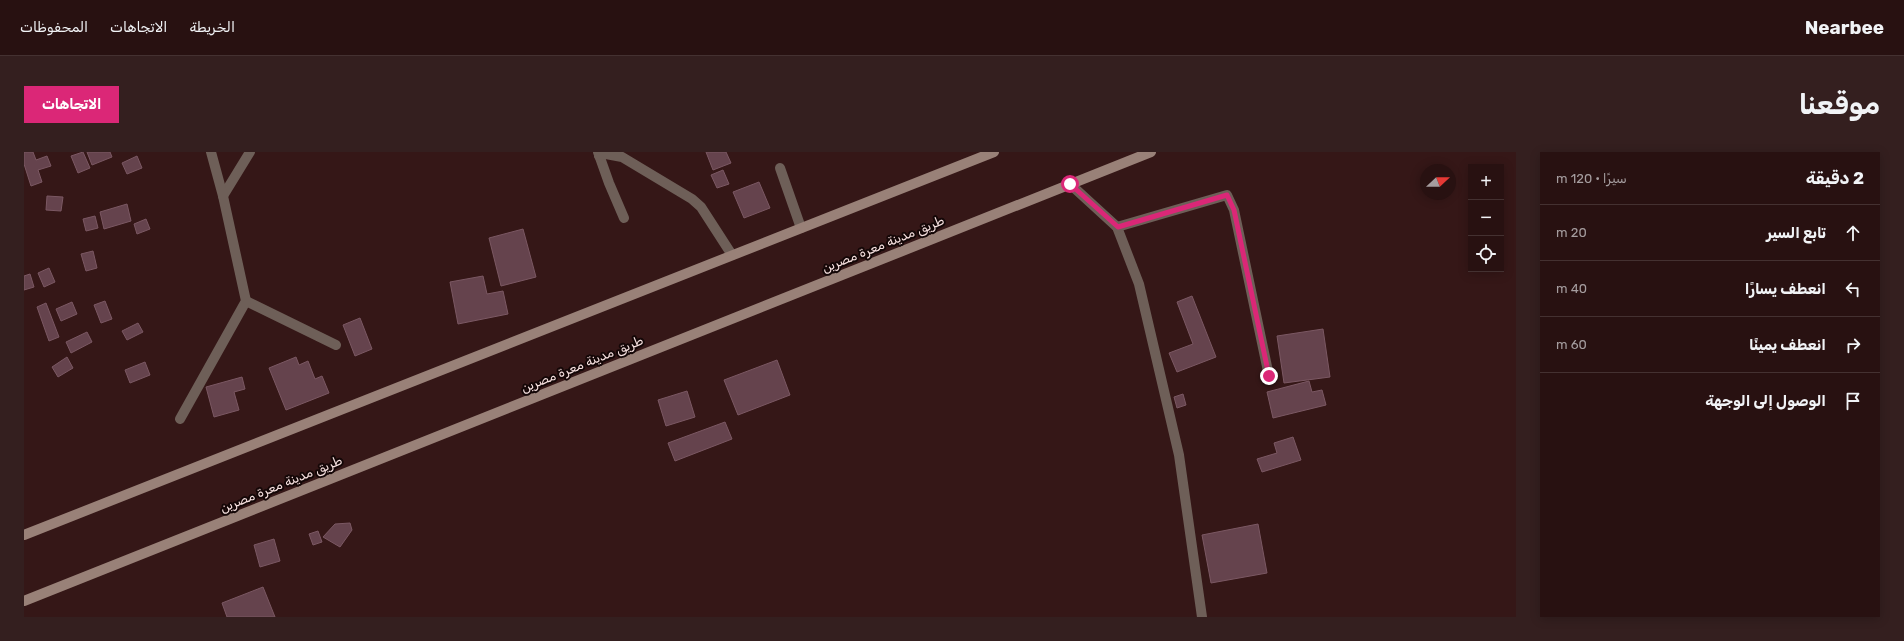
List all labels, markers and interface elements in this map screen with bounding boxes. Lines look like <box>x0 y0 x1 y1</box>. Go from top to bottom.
text: Nearbee <box>1805 16 1884 39</box>
text: المحفوظات <box>20 19 88 36</box>
text: الاتجاهات <box>110 19 167 36</box>
text: الخريطة <box>189 19 235 36</box>
button: الاتجاهات <box>24 86 119 123</box>
text: موقعنا <box>1799 88 1880 121</box>
north arrow <box>1420 164 1456 200</box>
map controls <box>1468 164 1504 272</box>
button: + <box>1468 164 1504 200</box>
text: 2 دقيقة <box>1806 168 1864 188</box>
text: سيرًا · 120 m <box>1556 171 1627 186</box>
route start <box>1061 175 1079 193</box>
button: − <box>1468 200 1504 236</box>
street label: طريق مدينة معرة مصرين <box>820 213 947 276</box>
icon: ahead <box>1842 222 1864 244</box>
text: تابع السير <box>1766 224 1826 242</box>
text: 20 m <box>1556 225 1587 240</box>
button: locate <box>1468 236 1504 272</box>
icon: left <box>1842 278 1864 300</box>
text: انعطف يسارًا <box>1745 280 1826 298</box>
text: 40 m <box>1556 281 1587 296</box>
street label: طريق مدينة معرة مصرين <box>519 333 646 396</box>
icon: right <box>1842 334 1864 356</box>
text: انعطف يمينًا <box>1749 336 1826 354</box>
text: 60 m <box>1556 337 1587 352</box>
route end <box>1260 367 1278 385</box>
icon: arrive <box>1842 390 1864 412</box>
text: الوصول إلى الوجهة <box>1705 392 1826 410</box>
street label: طريق مدينة معرة مصرين <box>218 453 345 516</box>

